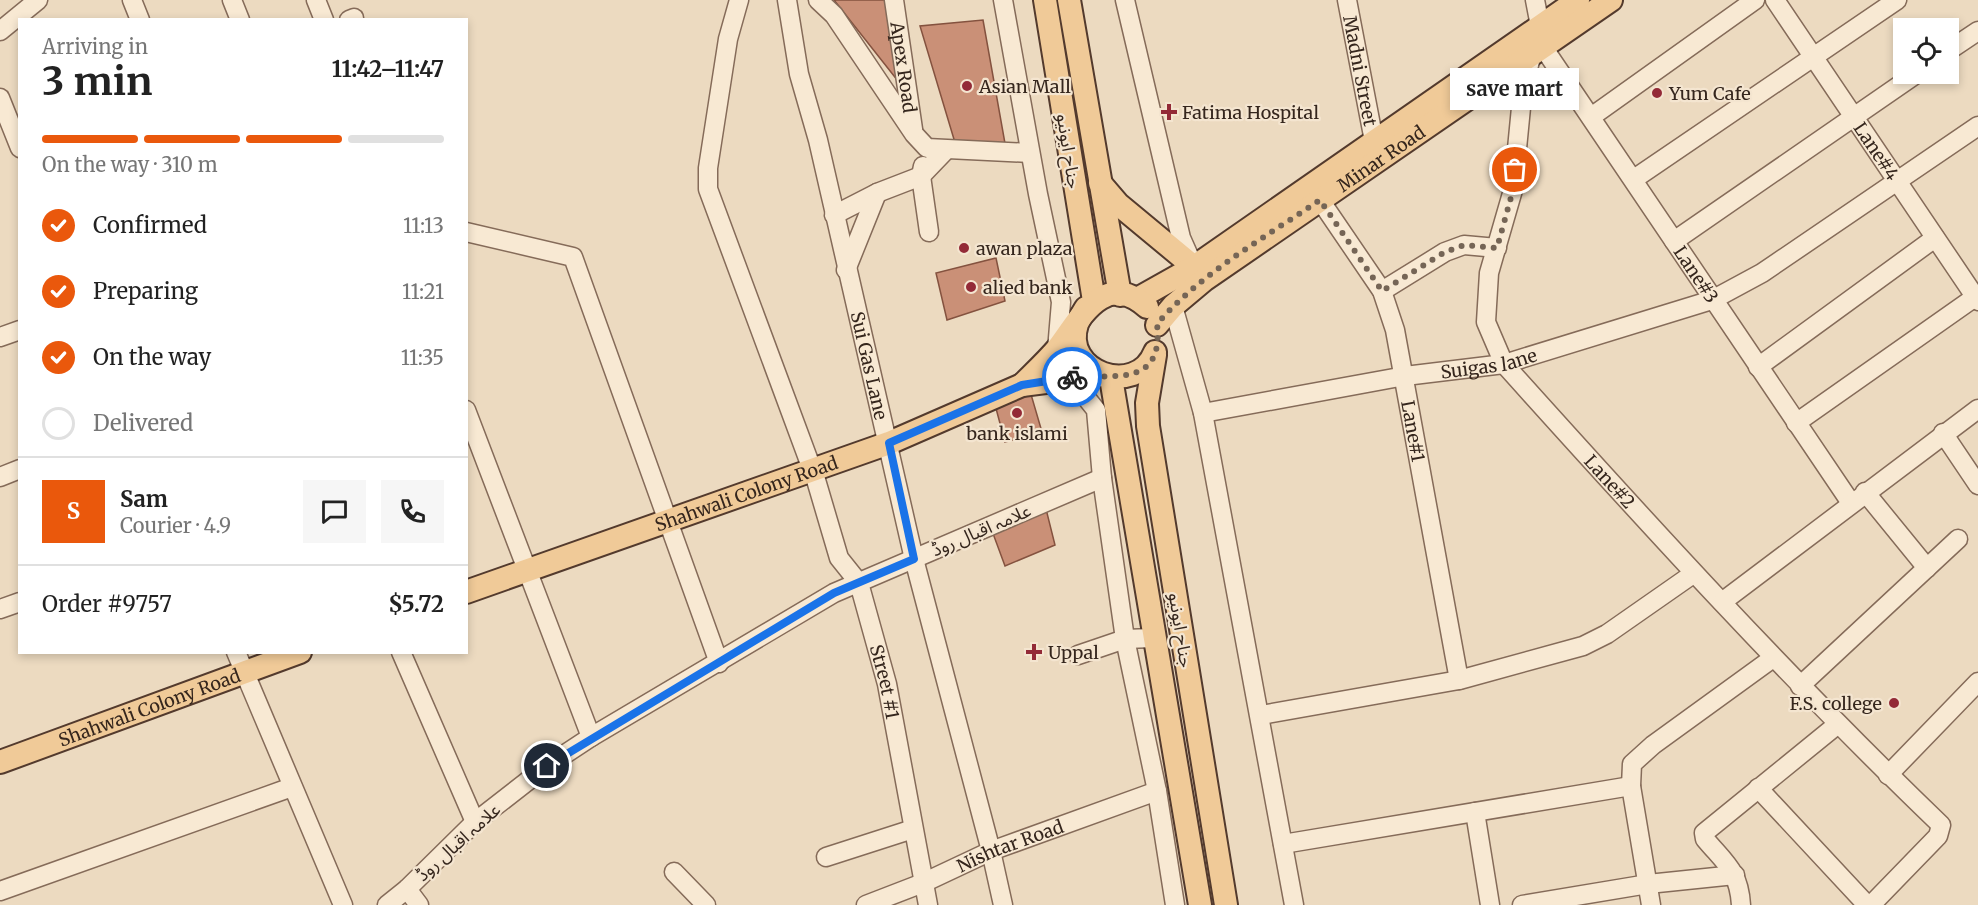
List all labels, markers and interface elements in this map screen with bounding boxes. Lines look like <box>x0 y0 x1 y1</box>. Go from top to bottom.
street label: Madni Street <box>1339 13 1382 128</box>
map controls <box>1893 18 1959 84</box>
button: locate <box>1893 18 1959 84</box>
street label: Apex Road <box>886 19 922 115</box>
text: Arriving in <box>42 34 148 59</box>
text: 11:42–11:47 <box>332 55 444 83</box>
text: 3 min <box>42 57 152 106</box>
callout: save mart <box>1450 68 1580 110</box>
place label: Asian Mall <box>978 75 1071 98</box>
text: save mart <box>1466 76 1563 101</box>
marker: Asian Mall <box>960 79 974 93</box>
place label: Yum Cafe <box>1668 82 1751 105</box>
marker: Yum Cafe <box>1650 86 1664 100</box>
place label: Fatima Hospital <box>1182 101 1319 124</box>
marker: Fatima Hospital <box>1160 103 1178 121</box>
street label: جناح ایونیو <box>1050 112 1086 191</box>
street label: Lane#4 <box>1849 117 1905 184</box>
street label: Minar Road <box>1333 120 1429 197</box>
pin <box>1489 144 1540 195</box>
text: On the way · 310 m <box>42 152 218 177</box>
icon: bag <box>1498 153 1531 186</box>
icon: check <box>42 209 75 242</box>
text: Confirmed <box>93 211 207 239</box>
text: 11:13 <box>403 213 444 238</box>
place label: awan plaza <box>976 237 1073 260</box>
marker: awan plaza <box>957 241 971 255</box>
street label: Lane#3 <box>1669 241 1724 307</box>
icon: check <box>42 275 75 308</box>
place label: alied bank <box>983 276 1073 299</box>
text: Preparing <box>93 277 198 305</box>
text: 11:21 <box>402 279 444 304</box>
marker: alied bank <box>964 280 978 294</box>
street label: Sui Gas Lane <box>846 309 893 422</box>
icon: check <box>42 341 75 374</box>
text: On the way <box>93 343 211 371</box>
street label: Suigas lane <box>1439 343 1540 383</box>
text: 11:35 <box>401 345 444 370</box>
courier <box>1042 347 1102 407</box>
icon: bike <box>1056 361 1089 394</box>
street label: Lane#1 <box>1397 398 1430 464</box>
marker: bank islami <box>1010 406 1024 420</box>
text: Delivered <box>93 409 193 437</box>
place label: bank islami <box>965 422 1068 445</box>
street label: Shahwali Colony Road <box>652 450 841 536</box>
street label: Lane#2 <box>1580 450 1640 513</box>
button: chat <box>303 480 366 543</box>
button: phone <box>381 480 444 543</box>
text: Sam <box>120 485 168 513</box>
text: S <box>67 497 80 525</box>
street label: علامہ اقبال روڈ <box>928 499 1034 561</box>
text: Courier · 4.9 <box>120 513 231 538</box>
text: Order #9757 <box>42 590 172 618</box>
text: $5.72 <box>388 590 444 618</box>
street label: جناح ایونیو <box>1162 591 1198 670</box>
place label: Uppal <box>1048 641 1099 664</box>
street label: Street #1 <box>865 642 905 721</box>
marker: Uppal <box>1025 643 1043 661</box>
street label: Shahwali Colony Road <box>55 663 244 751</box>
place label: F.S. college <box>1789 692 1882 715</box>
marker: F.S. college <box>1887 696 1901 710</box>
pin <box>521 740 572 791</box>
icon: home <box>530 749 563 782</box>
street label: علامہ اقبال روڈ <box>411 798 505 886</box>
street label: Nishtar Road <box>953 814 1067 877</box>

